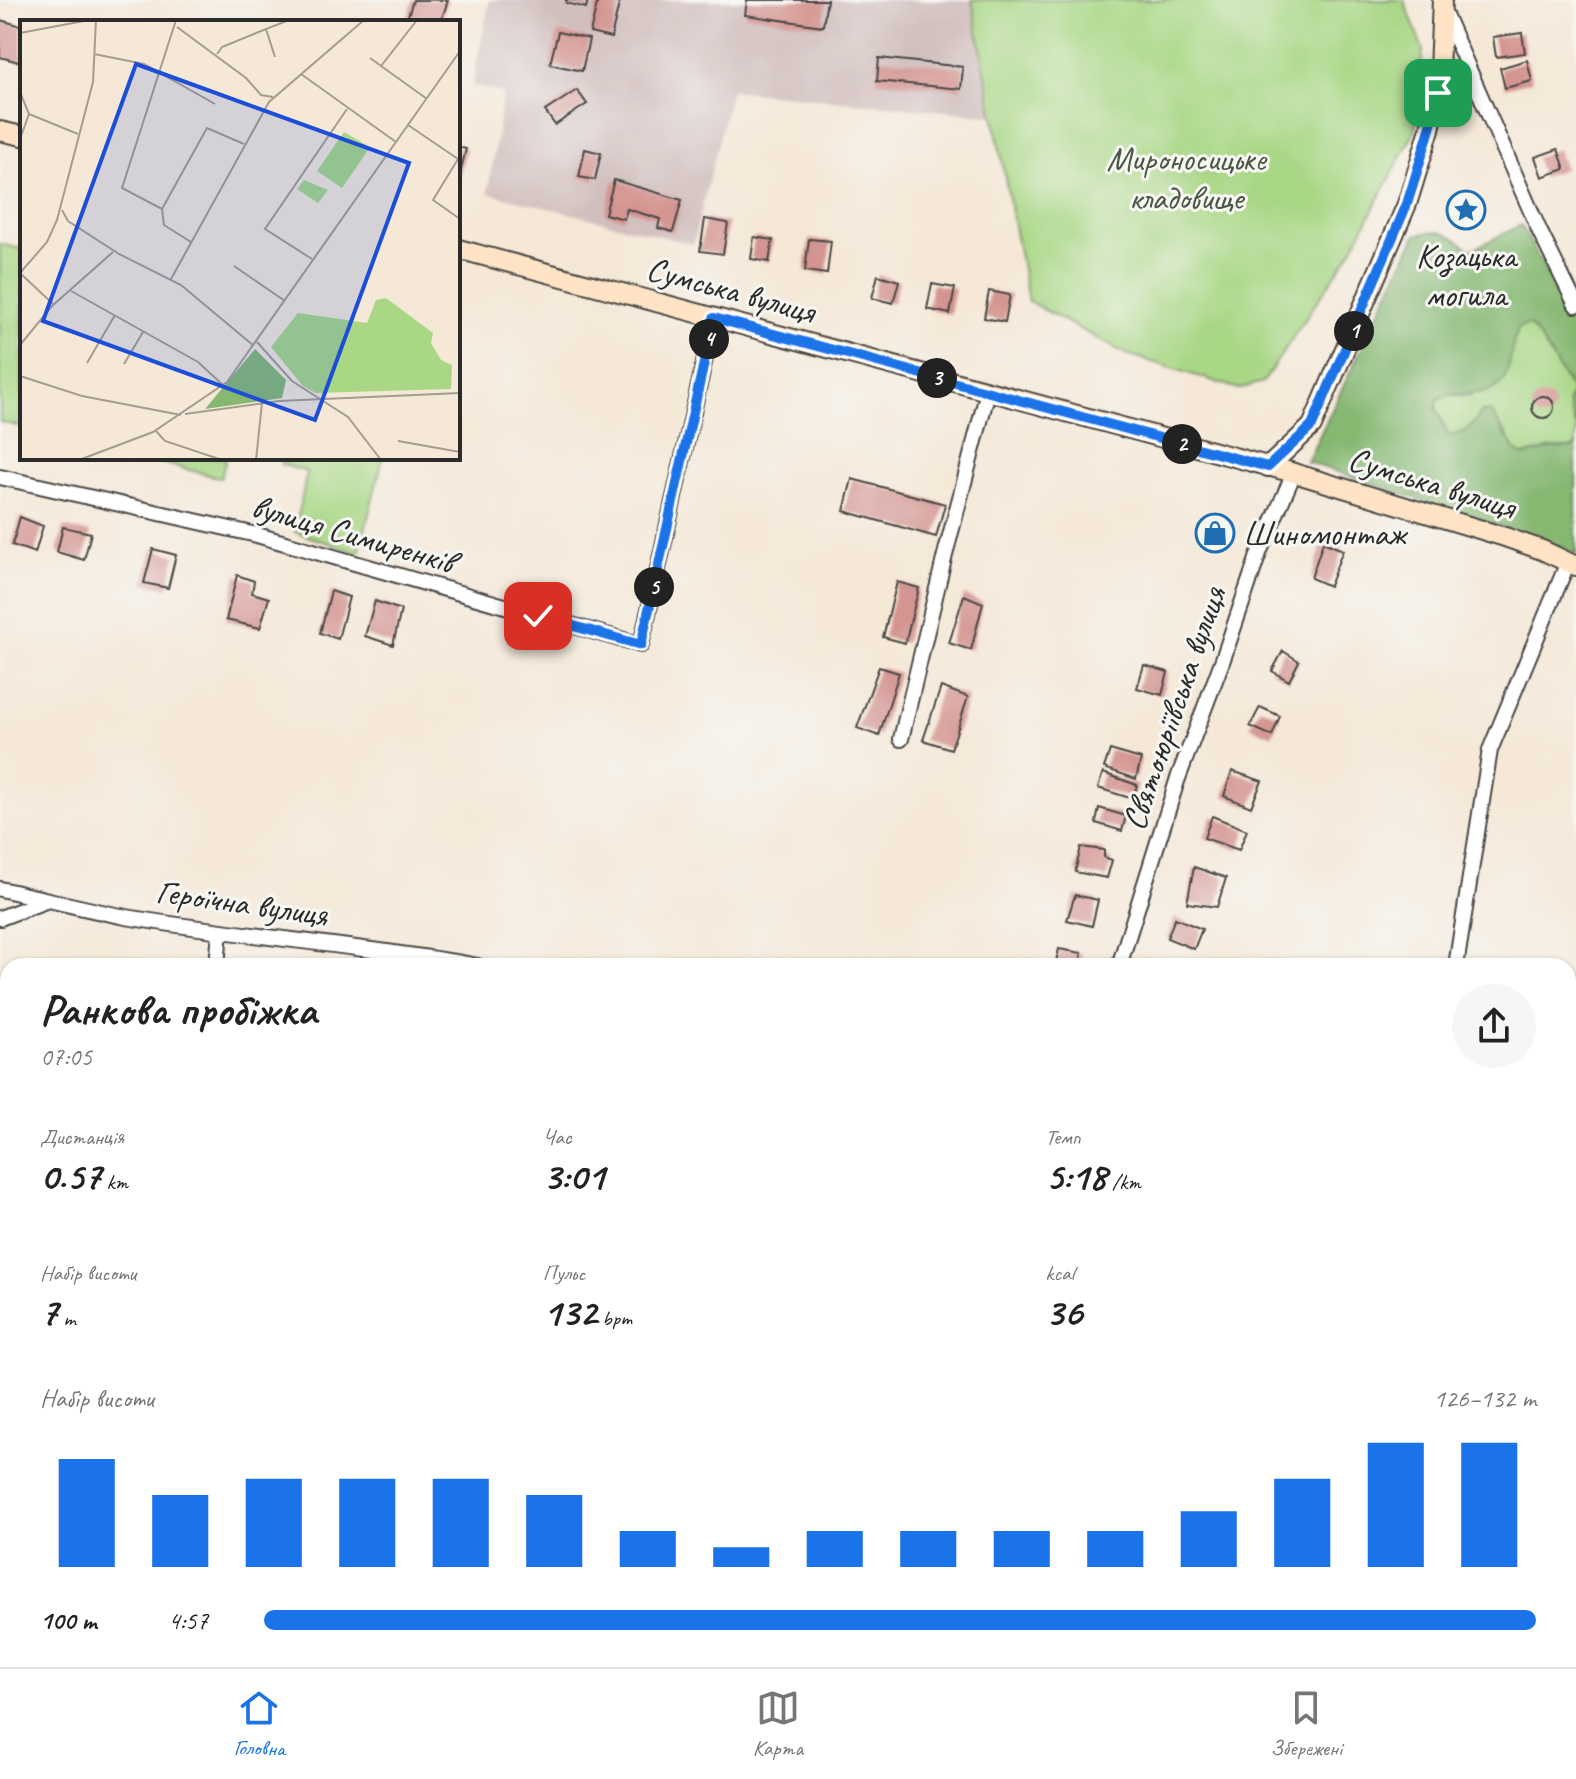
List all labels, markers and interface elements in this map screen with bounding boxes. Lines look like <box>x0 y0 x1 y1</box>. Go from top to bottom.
inset map <box>20 20 460 460</box>
pin <box>1404 59 1472 127</box>
icon: arrive <box>1416 71 1460 115</box>
park label: Мироносицьке кладовище <box>1106 137 1268 219</box>
place icon: Козацька могила <box>1445 189 1487 231</box>
place label: Козацька могила <box>1416 234 1519 316</box>
street label: Сумська вулиця <box>642 246 822 333</box>
pin: 1 <box>1334 311 1374 351</box>
text: 1 <box>1349 317 1359 345</box>
pin: 4 <box>689 319 729 359</box>
text: 4 <box>704 325 714 353</box>
pin: 3 <box>917 358 957 398</box>
text: 3 <box>932 364 942 392</box>
pin: 2 <box>1162 424 1202 464</box>
text: 2 <box>1177 430 1187 458</box>
street label: Сумська вулиця <box>1343 437 1523 529</box>
street label: вулиця Симиренків <box>247 484 466 585</box>
shop icon: Шиномонтаж <box>1194 512 1236 554</box>
place label: Шиномонтаж <box>1243 512 1409 555</box>
pin: 5 <box>634 567 674 607</box>
text: 5 <box>649 573 659 601</box>
street label: Святоюріївська вулиця <box>1112 579 1236 836</box>
pin <box>504 582 572 650</box>
icon: check <box>516 594 560 638</box>
street label: Героїчна вулиця <box>154 869 332 936</box>
text: Ранкова пробіжка <box>40 982 316 1037</box>
button: share <box>1452 984 1536 1068</box>
text: 07:05 <box>40 1040 92 1073</box>
text: Дистанція <box>40 1123 124 1151</box>
text: Час <box>543 1123 572 1151</box>
text: Темп <box>1045 1123 1081 1151</box>
text: 0.57 <box>40 1151 101 1201</box>
text: 3:01 <box>543 1151 605 1201</box>
text: 5:18 <box>1045 1151 1107 1201</box>
text: km <box>101 1168 128 1196</box>
text: /km <box>1107 1168 1141 1196</box>
text: Набір висоти <box>40 1259 136 1287</box>
text: Пульс <box>543 1259 585 1287</box>
text: kcal <box>1045 1259 1074 1287</box>
text: 7 <box>40 1287 58 1337</box>
text: 132 <box>543 1287 597 1337</box>
text: 36 <box>1045 1287 1082 1337</box>
text: m <box>58 1304 76 1332</box>
text: bpm <box>597 1304 632 1332</box>
text: Набір висоти <box>40 1382 153 1415</box>
text: 126–132 m <box>1433 1382 1536 1415</box>
text: 100 m <box>40 1604 96 1637</box>
text: 4:57 <box>168 1604 208 1637</box>
tab: Головна <box>234 1686 285 1762</box>
tab: Карта <box>753 1686 803 1762</box>
tab: Збережені <box>1271 1686 1342 1762</box>

